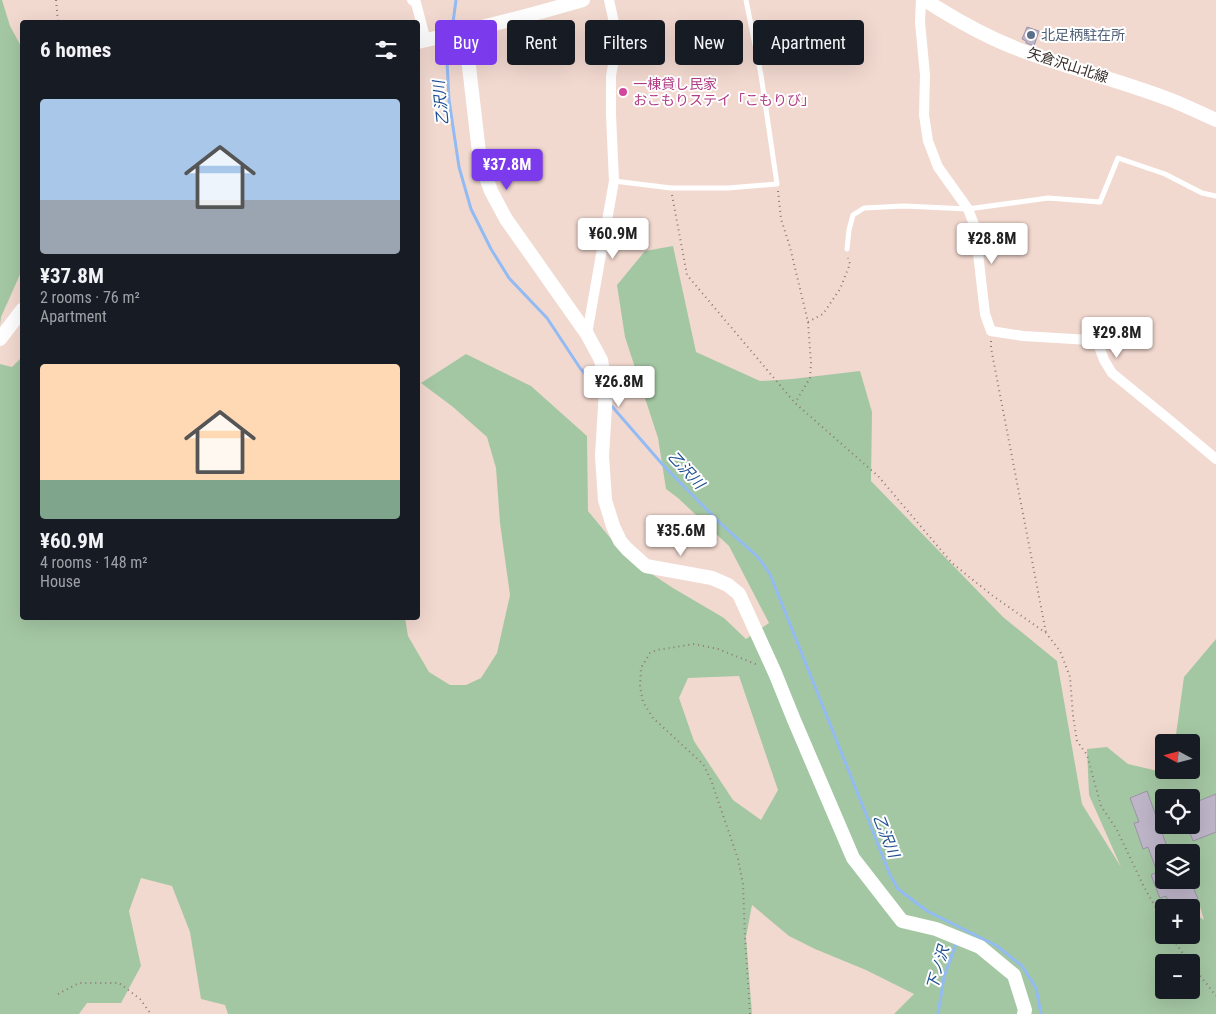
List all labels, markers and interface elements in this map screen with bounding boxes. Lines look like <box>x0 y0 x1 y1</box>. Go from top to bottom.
chip: Buy <box>435 20 497 65</box>
chip: Rent <box>507 20 575 65</box>
chip: Filters <box>585 20 665 65</box>
chip: New <box>675 20 743 65</box>
chip: Apartment <box>753 20 864 65</box>
place label: 北足柄駐在所 <box>1041 27 1125 43</box>
marker: 北足柄駐在所 <box>1025 29 1037 41</box>
icon: filters <box>372 36 400 64</box>
text: 6 homes <box>40 38 111 62</box>
street label: 矢倉沢山北線 <box>1026 44 1110 86</box>
place label: 一棟貸し民家 おこもりステイ「こもりび」 <box>633 76 815 108</box>
water label: 乙沢川 <box>429 78 452 126</box>
marker: 一棟貸し民家 おこもりステイ「こもりび」 <box>617 86 629 98</box>
icon: home <box>175 132 265 222</box>
pin: ¥37.8M <box>466 148 548 191</box>
text: ¥37.8M <box>483 155 531 174</box>
pin: ¥60.9M <box>572 218 654 260</box>
pin: ¥28.8M <box>951 222 1033 265</box>
text: ¥60.9M <box>589 224 637 243</box>
text: ¥28.8M <box>968 229 1016 248</box>
text: ¥37.8M <box>40 264 104 288</box>
text: 2 rooms · 76 m² <box>40 288 140 307</box>
text: Apartment <box>40 307 107 326</box>
pin: ¥29.8M <box>1076 316 1158 359</box>
text: ¥29.8M <box>1093 323 1141 342</box>
pin: ¥26.8M <box>578 366 660 408</box>
text: ¥26.8M <box>595 372 643 391</box>
icon: home <box>175 397 265 487</box>
water label: 乙沢川 <box>664 447 709 494</box>
pin: ¥35.6M <box>640 514 722 557</box>
text: ¥35.6M <box>657 521 705 540</box>
text: ¥60.9M <box>40 529 104 553</box>
text: 4 rooms · 148 m² <box>40 553 148 572</box>
text: House <box>40 572 80 591</box>
north arrow <box>1155 734 1200 779</box>
map controls <box>1155 734 1200 999</box>
button: locate <box>1155 789 1200 834</box>
water label: 乙沢川 <box>869 812 904 862</box>
button: layers <box>1155 844 1200 889</box>
button: + <box>1155 899 1200 944</box>
water label: 下ノ沢 <box>923 942 953 992</box>
button: − <box>1155 954 1200 999</box>

